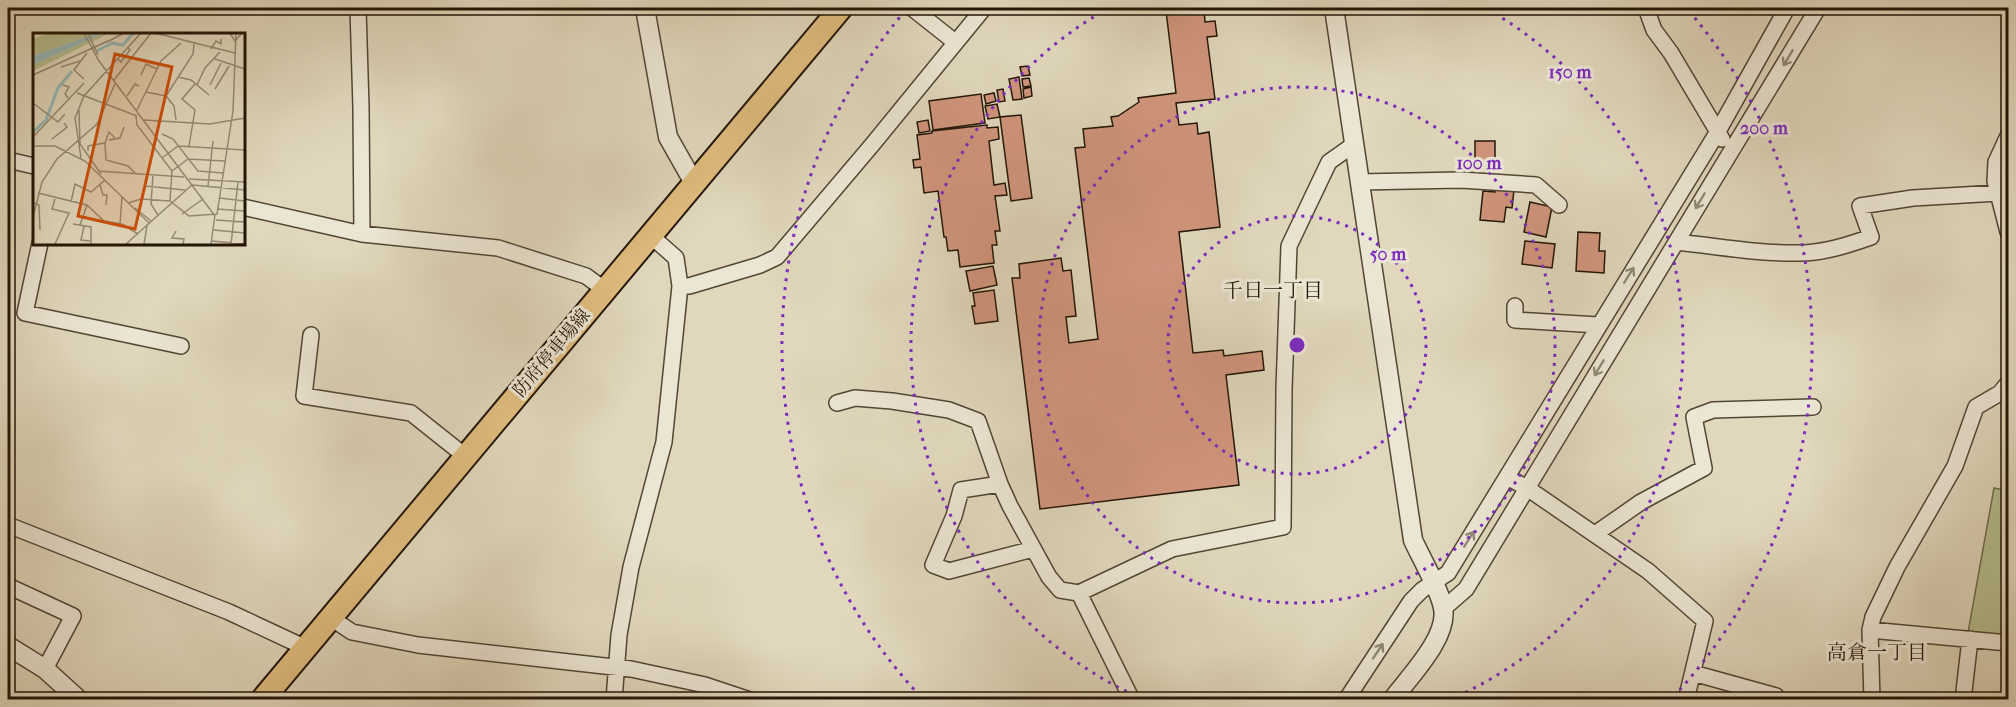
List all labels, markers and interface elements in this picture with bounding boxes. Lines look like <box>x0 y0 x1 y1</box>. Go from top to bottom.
inset map <box>33 33 244 244</box>
one-way arrow <box>1781 49 1793 66</box>
text: 150 m <box>1549 62 1592 83</box>
text: 200 m <box>1740 118 1789 139</box>
text: 100 m <box>1456 153 1503 174</box>
one-way arrow <box>1694 192 1706 209</box>
text: 50 m <box>1370 244 1407 265</box>
one-way arrow <box>1624 267 1636 284</box>
district label: 千日一丁目 <box>1223 279 1323 302</box>
street label: 防府停車場線 <box>509 305 595 401</box>
centre of rings <box>1287 335 1307 355</box>
one-way arrow <box>1593 359 1605 376</box>
one-way arrow <box>1464 531 1476 548</box>
district label: 高倉一丁目 <box>1827 641 1927 664</box>
one-way arrow <box>1372 643 1384 659</box>

